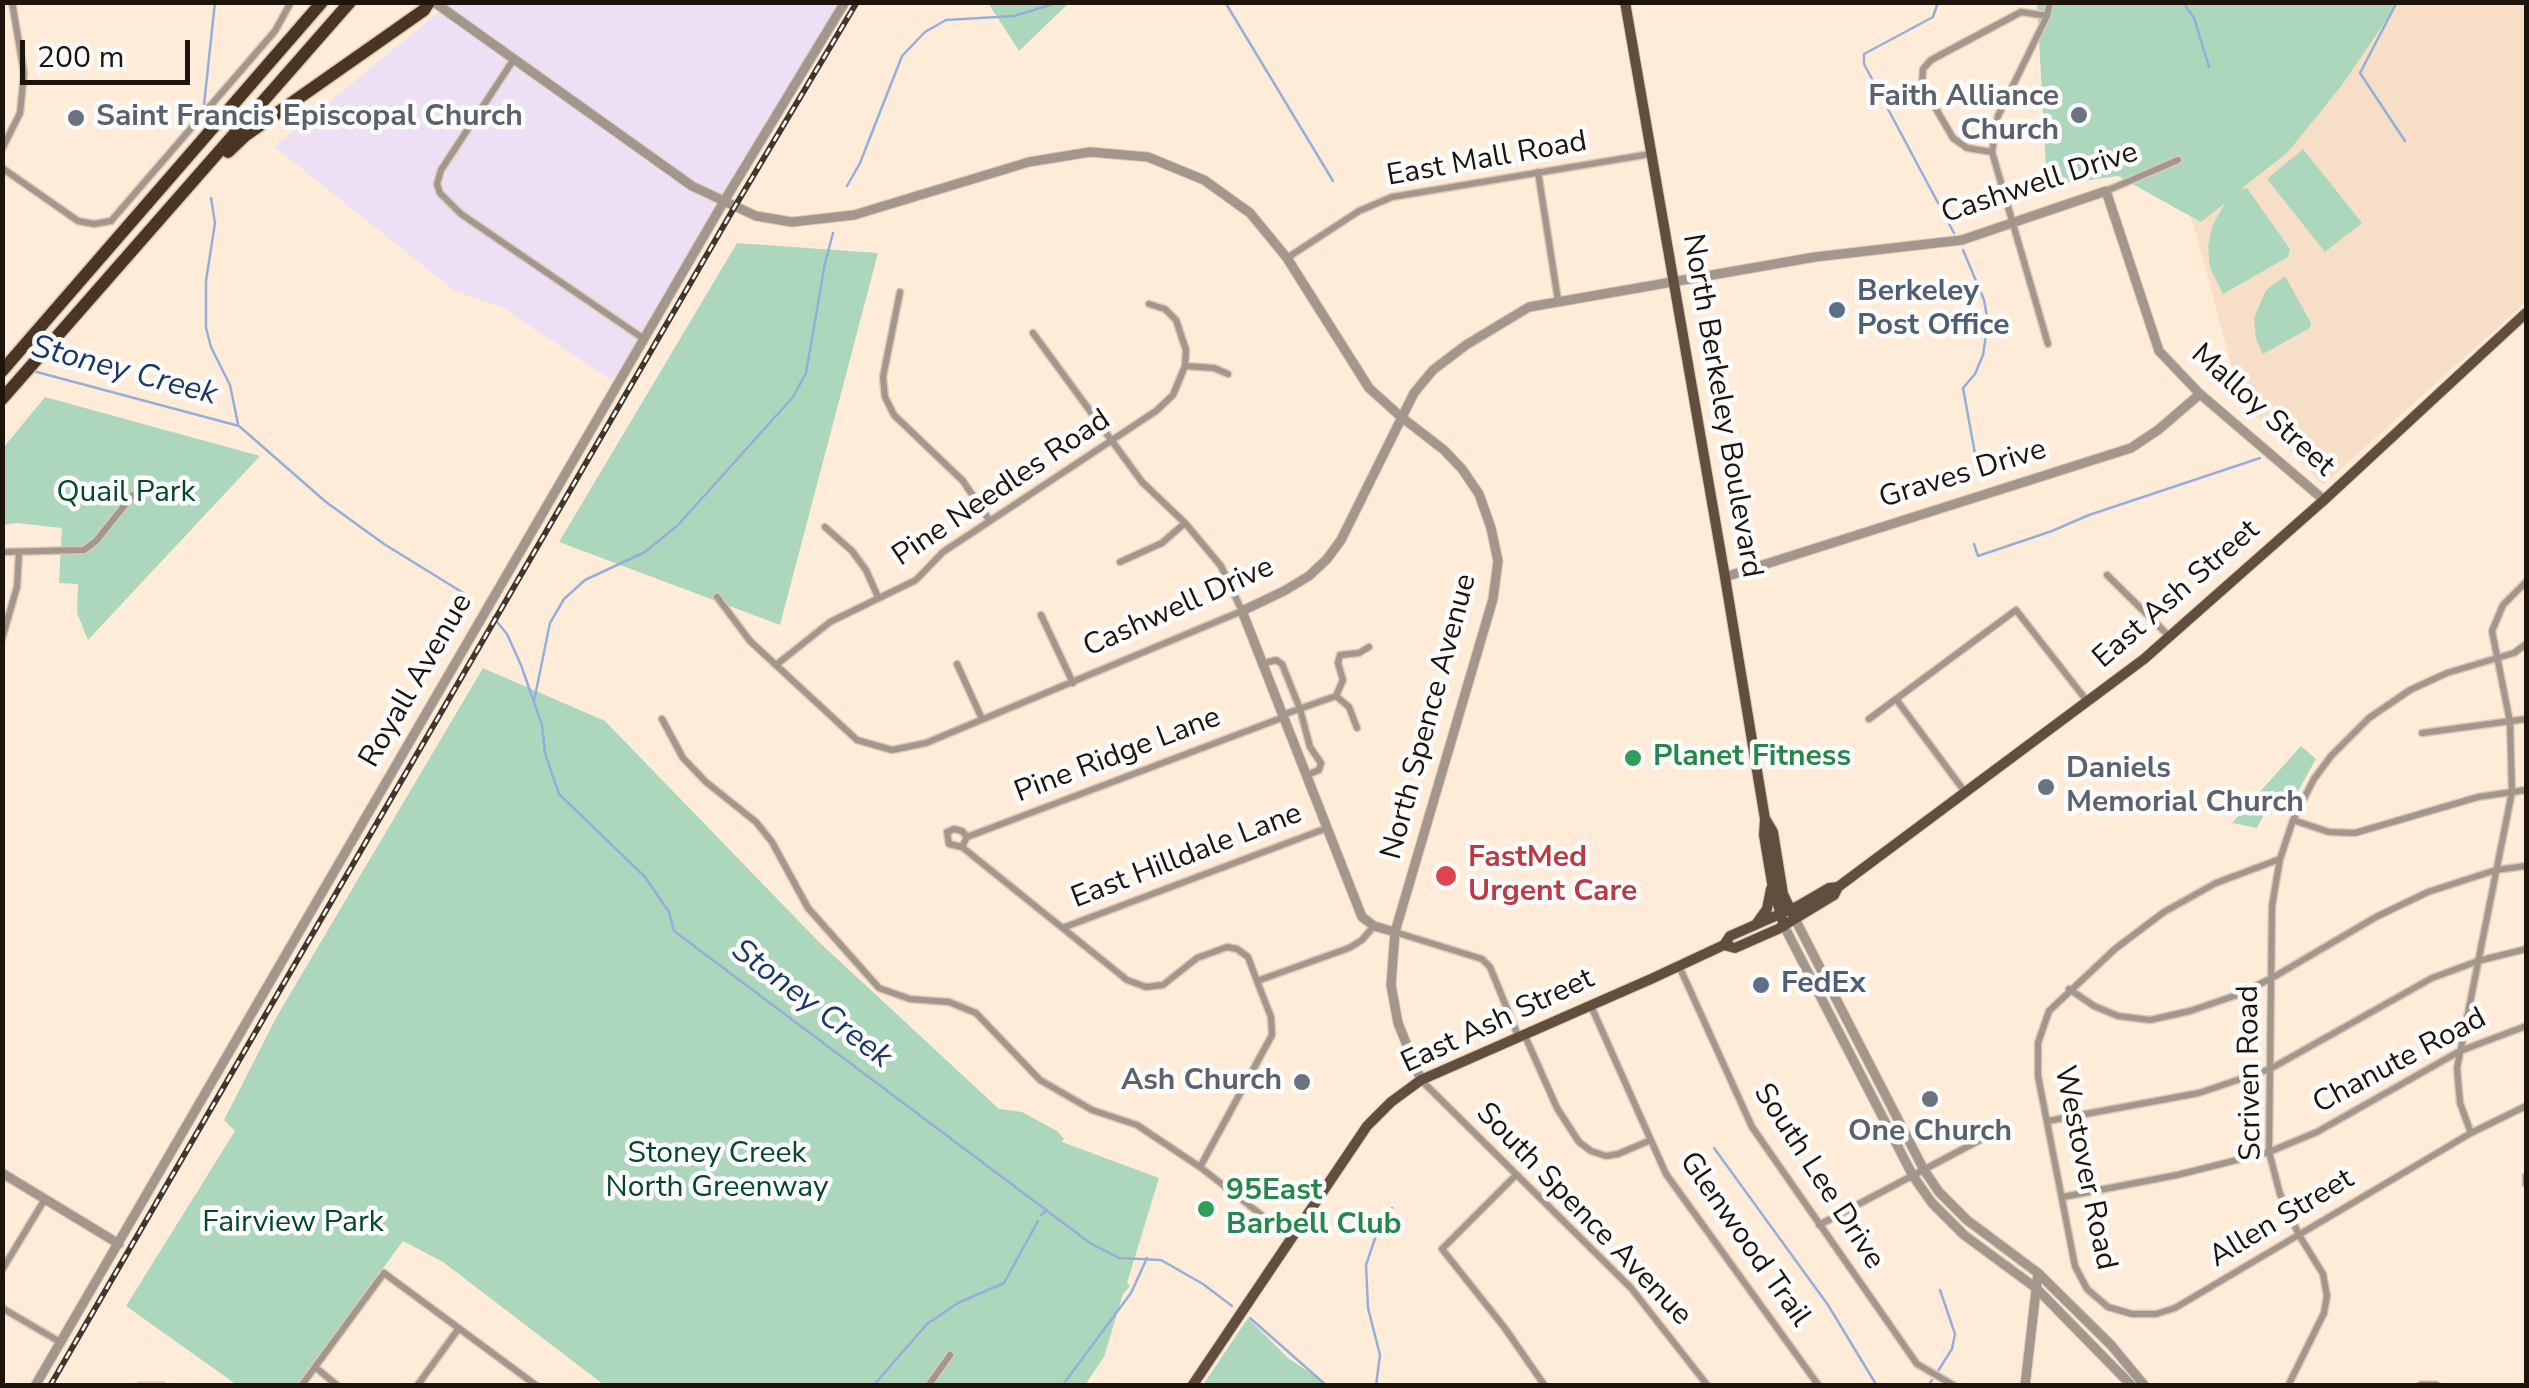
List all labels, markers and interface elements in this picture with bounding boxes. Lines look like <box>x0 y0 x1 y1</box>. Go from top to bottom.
scale bar <box>25 20 195 82</box>
text: 200 m <box>37 37 124 78</box>
place label: Faith Alliance Church <box>1868 80 2059 150</box>
place label: Saint Francis Episcopal Church <box>96 100 523 136</box>
marker: Faith Alliance Church <box>2068 104 2090 126</box>
marker: Saint Francis Episcopal Church <box>65 107 87 129</box>
street label: East Mall Road <box>1384 125 1590 195</box>
street label: Cashwell Drive <box>1937 135 2143 233</box>
street label: North Berkeley Boulevard <box>1673 231 1769 581</box>
place label: Berkeley Post Office <box>1857 275 2009 346</box>
marker: Berkeley Post Office <box>1826 299 1848 321</box>
water label: Stoney Creek <box>27 329 221 415</box>
street label: Malloy Street <box>2183 337 2341 485</box>
street label: Pine Needles Road <box>886 403 1118 575</box>
street label: Graves Drive <box>1875 433 2051 517</box>
park label: Quail Park <box>56 476 196 512</box>
street label: East Ash Street <box>2087 513 2267 677</box>
street label: Cashwell Drive <box>1078 550 1280 666</box>
street label: North Spence Avenue <box>1375 570 1485 864</box>
street label: Royall Avenue <box>353 588 481 774</box>
street label: Pine Ridge Lane <box>1010 700 1226 812</box>
place label: Planet Fitness <box>1653 740 1851 776</box>
marker: Planet Fitness <box>1622 747 1644 769</box>
place label: Daniels Memorial Church <box>2066 752 2304 822</box>
marker: Daniels Memorial Church <box>2035 776 2057 798</box>
street label: East Hilldale Lane <box>1067 796 1307 918</box>
place label: FastMed Urgent Care <box>1468 841 1637 912</box>
marker: FastMed Urgent Care <box>1433 863 1459 889</box>
water label: Stoney Creek <box>723 932 899 1078</box>
street label: East Ash Street <box>1396 962 1600 1082</box>
place label: FedEx <box>1781 967 1866 1003</box>
marker: FedEx <box>1750 974 1772 996</box>
street label: Scriven Road <box>2231 985 2271 1161</box>
street label: Chanute Road <box>2307 1001 2493 1123</box>
street label: Westover Road <box>2045 1063 2123 1273</box>
place label: Ash Church <box>1121 1064 1282 1100</box>
marker: Ash Church <box>1291 1071 1313 1093</box>
street label: South Lee Drive <box>1745 1077 1891 1277</box>
marker: One Church <box>1919 1088 1941 1110</box>
street label: South Spence Avenue <box>1467 1096 1699 1334</box>
place label: One Church <box>1848 1115 2012 1151</box>
park label: Stoney Creek North Greenway <box>606 1137 828 1208</box>
street label: Glenwood Trail <box>1670 1146 1818 1334</box>
street label: Allen Street <box>2203 1162 2361 1276</box>
place label: 95East Barbell Club <box>1226 1174 1402 1244</box>
marker: 95East Barbell Club <box>1195 1198 1217 1220</box>
park label: Fairview Park <box>202 1206 384 1242</box>

